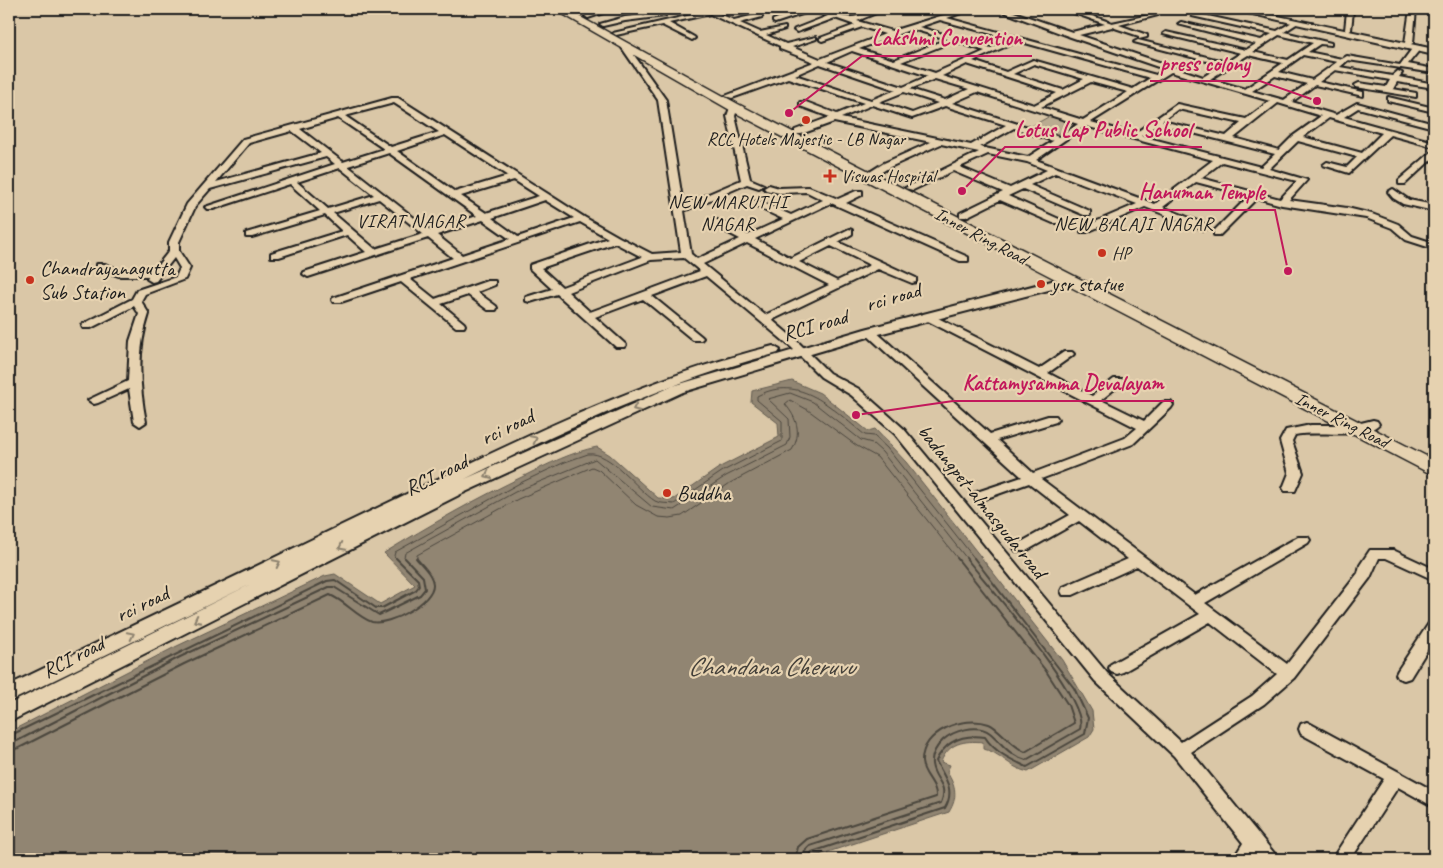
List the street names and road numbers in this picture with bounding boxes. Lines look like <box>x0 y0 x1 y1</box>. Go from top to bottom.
street label: Inner Ring Road <box>931 202 1034 271</box>
street label: rci road <box>863 276 927 317</box>
street label: RCI road <box>780 302 854 347</box>
street label: Inner Ring Road <box>1292 387 1395 454</box>
street label: rci road <box>476 401 541 451</box>
street label: badangpet-almasguda road <box>912 419 1055 586</box>
street label: RCI road <box>400 447 475 501</box>
street label: rci road <box>111 578 176 628</box>
street label: RCI road <box>38 629 112 684</box>

